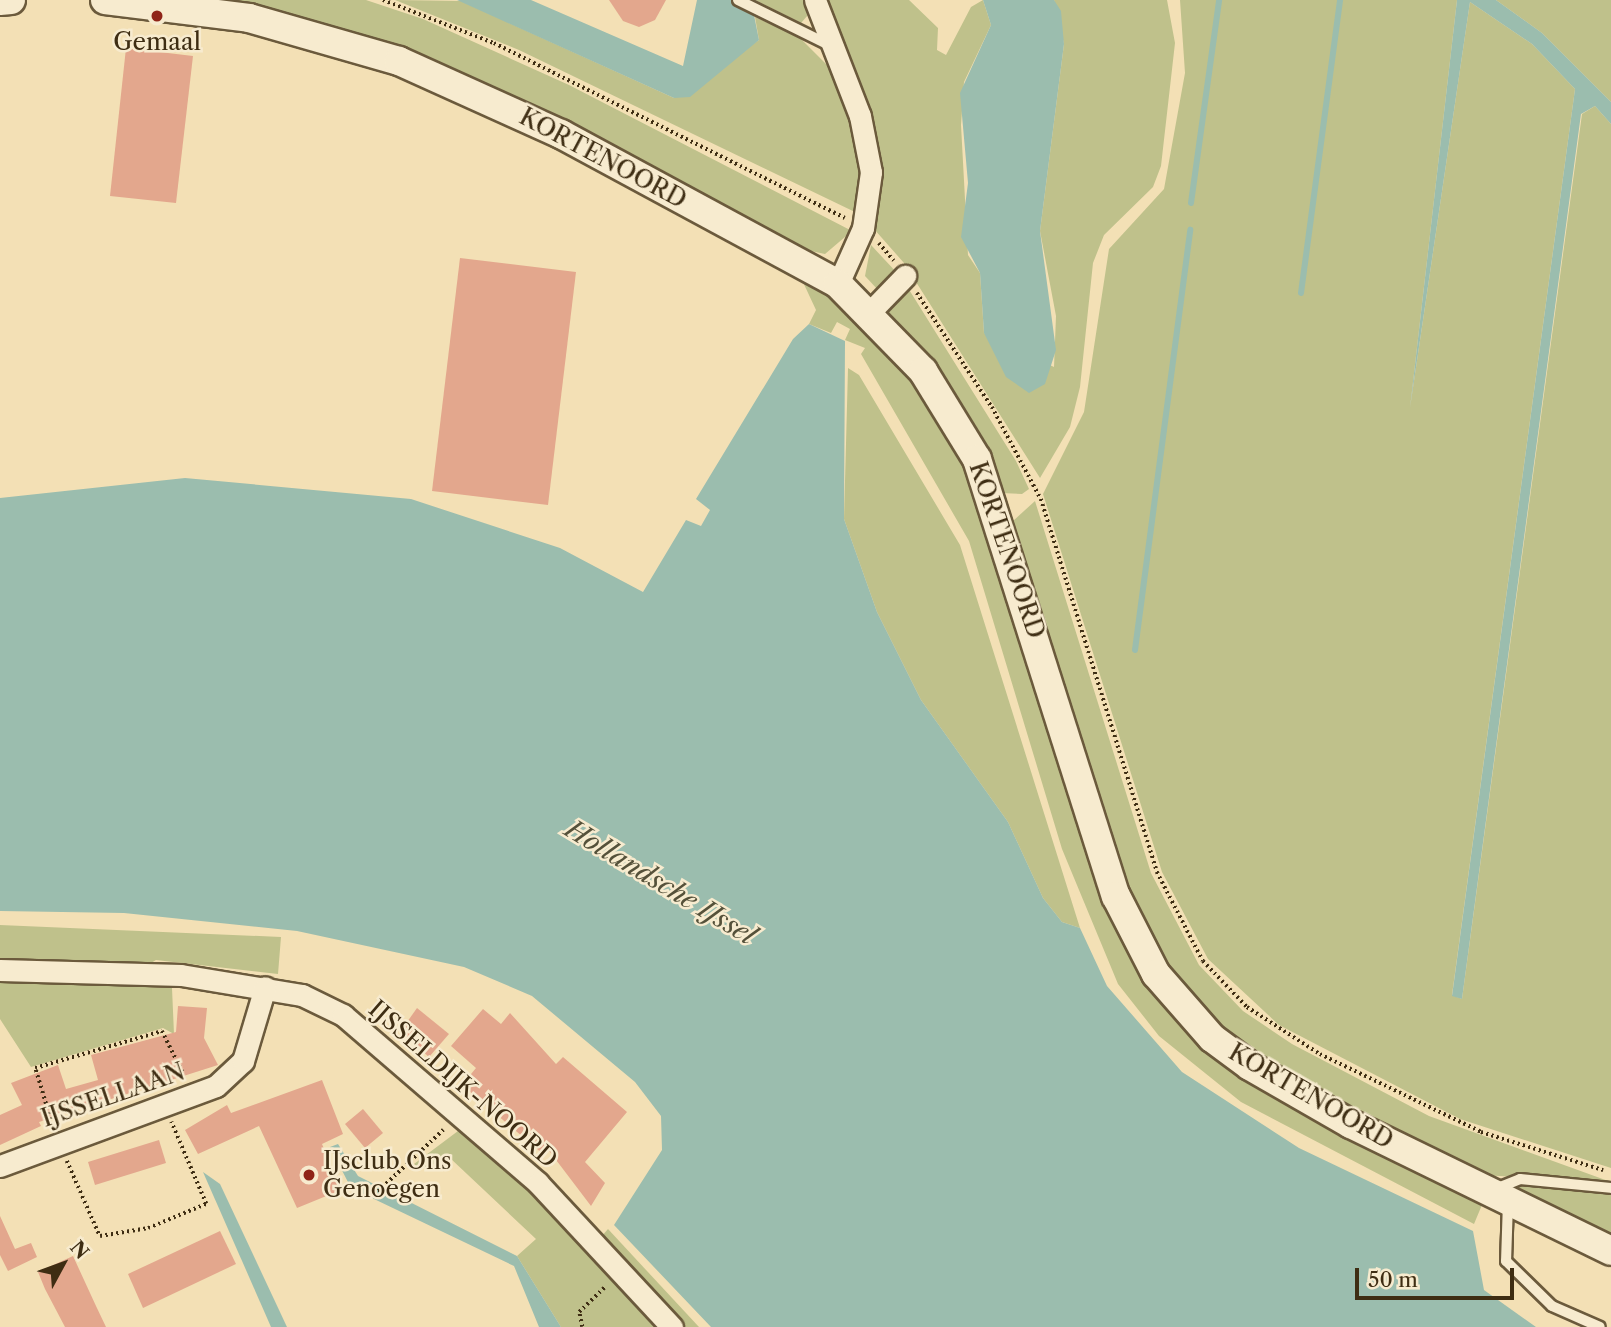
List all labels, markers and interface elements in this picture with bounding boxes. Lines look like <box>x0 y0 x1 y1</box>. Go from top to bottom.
marker: Gemaal <box>149 8 165 24</box>
place label: Gemaal <box>113 28 201 56</box>
street label: KORTENOORD <box>515 102 691 214</box>
street label: KORTENOORD <box>963 458 1051 642</box>
water label: Hollandsche IJssel <box>559 814 761 952</box>
street label: IJSSELDIJK-NOORD <box>363 994 563 1174</box>
street label: KORTENOORD <box>1224 1037 1398 1155</box>
street label: IJSSELLAAN <box>37 1057 189 1133</box>
place label: IJsclub Ons Genoegen <box>323 1147 451 1203</box>
marker: IJsclub Ons Genoegen <box>301 1167 317 1183</box>
north arrow <box>28 1229 98 1299</box>
text: N <box>65 1236 93 1264</box>
scale bar <box>1359 1254 1518 1298</box>
text: 50 m <box>1368 1267 1418 1292</box>

